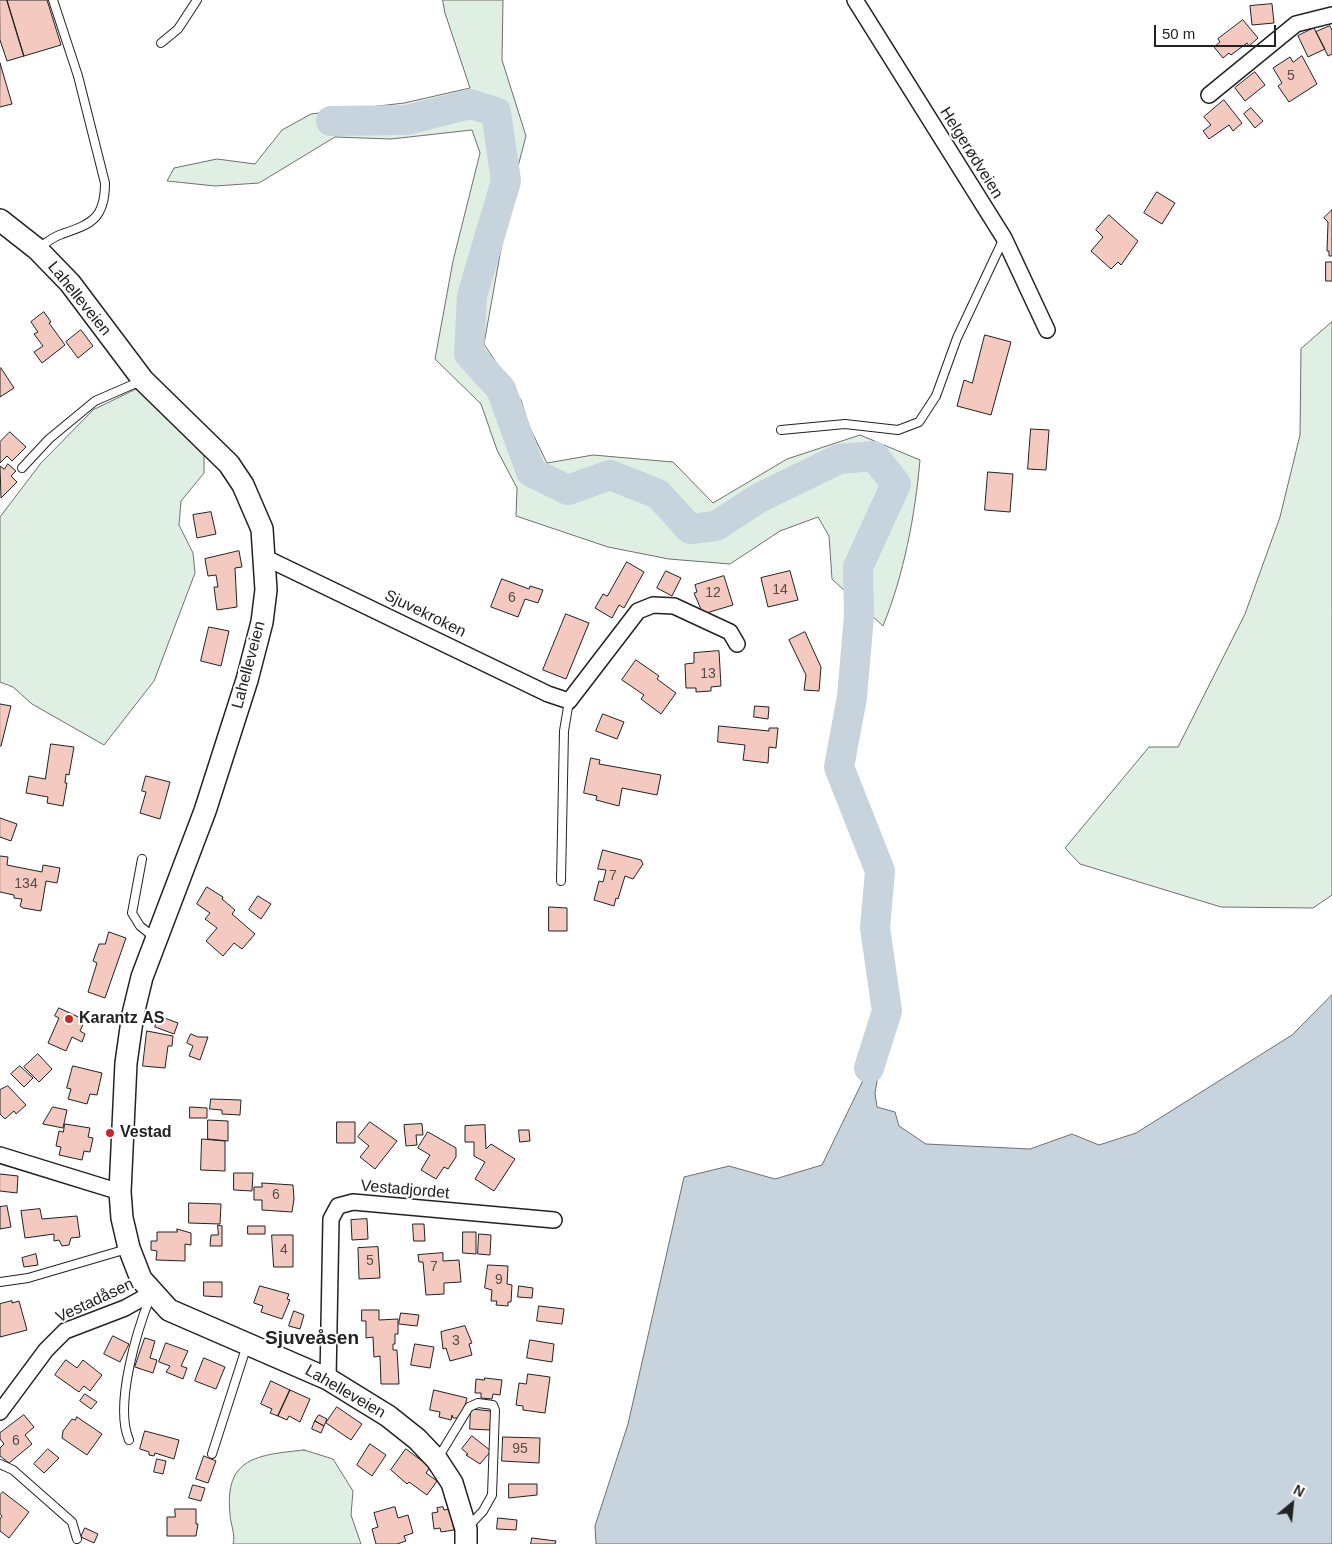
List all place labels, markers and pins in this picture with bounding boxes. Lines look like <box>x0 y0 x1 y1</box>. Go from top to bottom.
place label: Karantz AS <box>79 1009 164 1029</box>
marker: Karantz AS <box>63 1013 75 1025</box>
place label: Vestad <box>120 1123 172 1143</box>
marker: Vestad <box>104 1127 116 1139</box>

